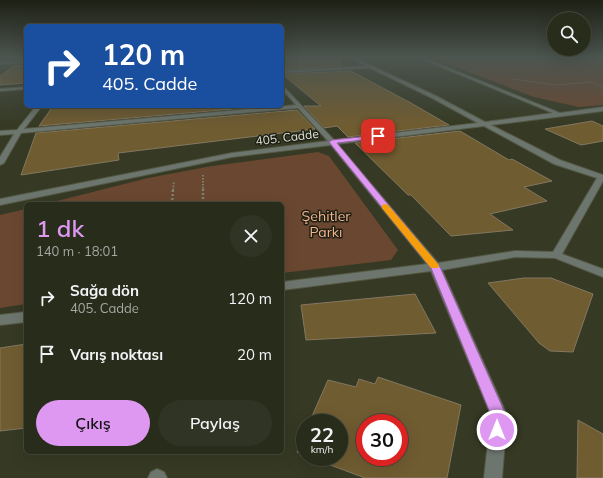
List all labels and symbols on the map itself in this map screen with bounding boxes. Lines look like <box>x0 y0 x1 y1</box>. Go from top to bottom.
pin <box>361 119 395 153</box>
street label: 405. Cadde <box>255 126 319 148</box>
park label: Şehitler Parkı <box>302 207 351 241</box>
position arrow <box>476 409 518 451</box>
speed limit sign: 30 <box>356 414 408 466</box>

